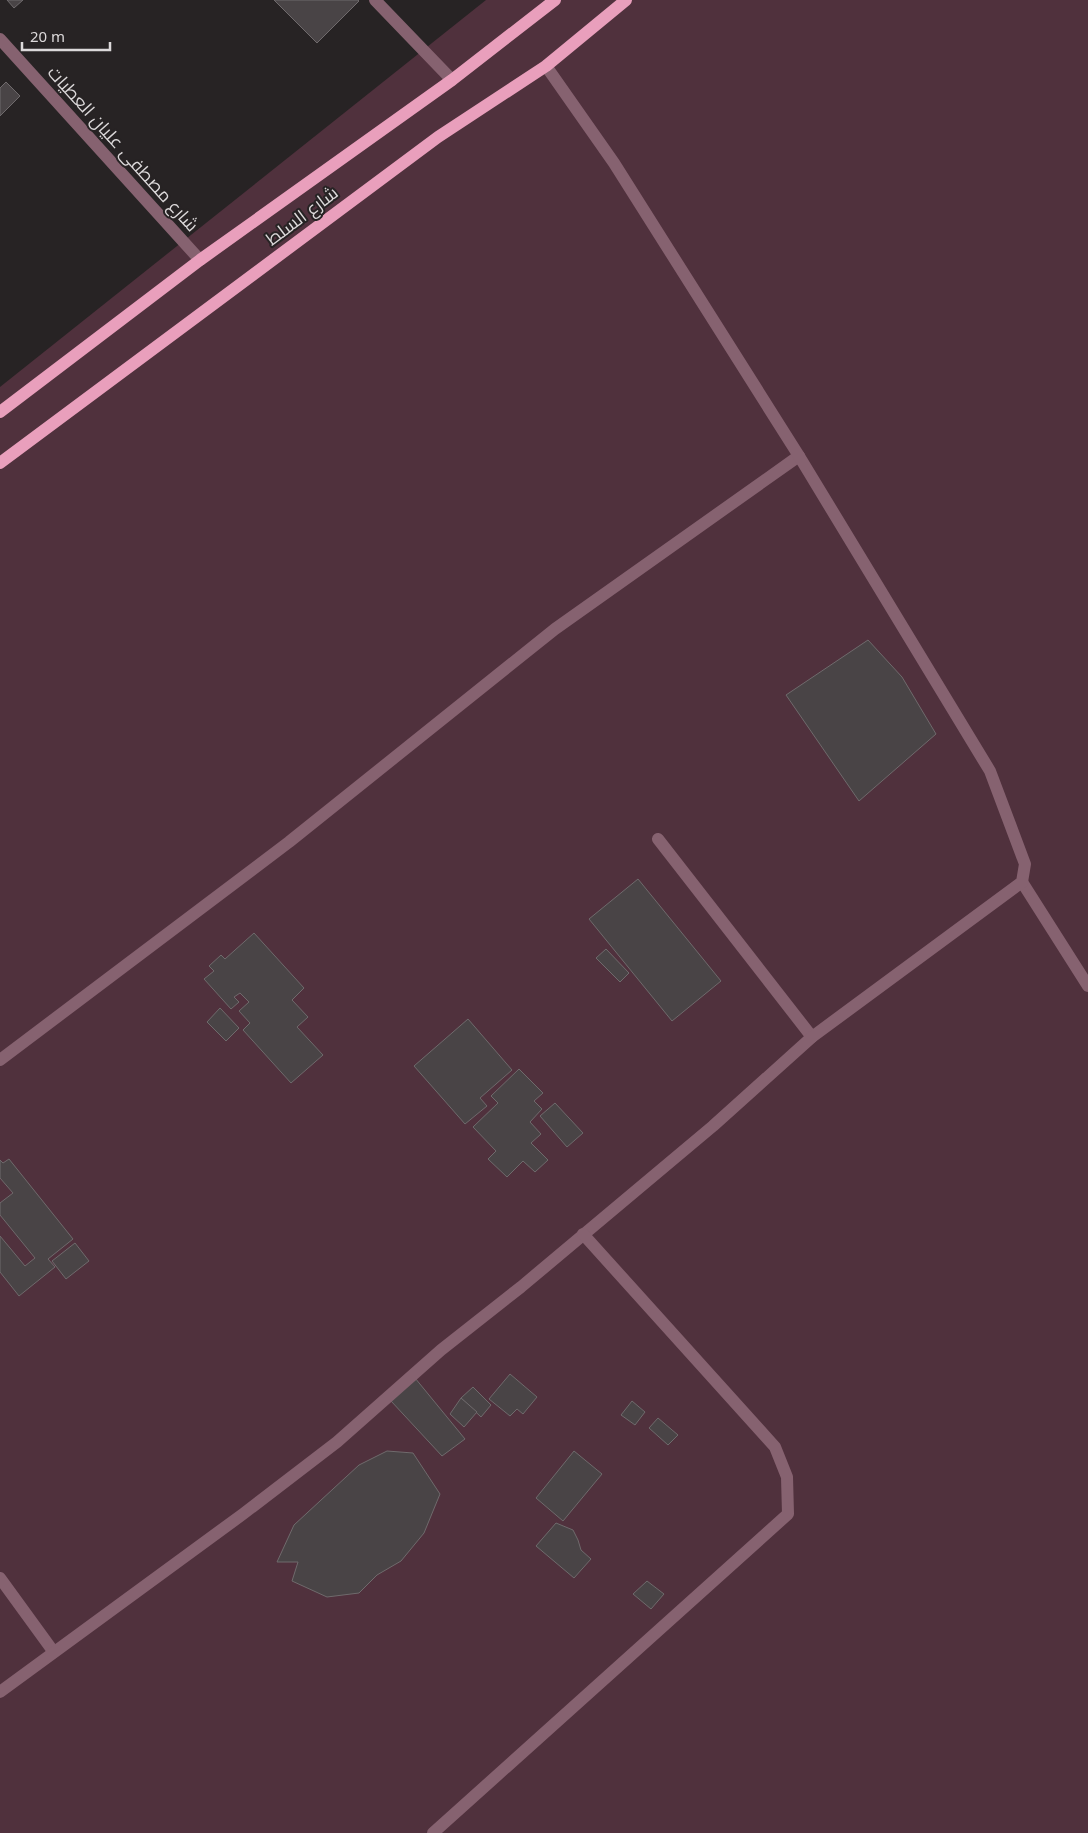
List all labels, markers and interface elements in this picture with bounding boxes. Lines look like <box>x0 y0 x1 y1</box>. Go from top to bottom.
scale bar <box>22 20 110 52</box>
text: 20 m <box>30 26 65 46</box>
street label: شارع مصطفى عليان العطيات <box>42 60 205 237</box>
street label: شارع السلط <box>260 180 343 251</box>

